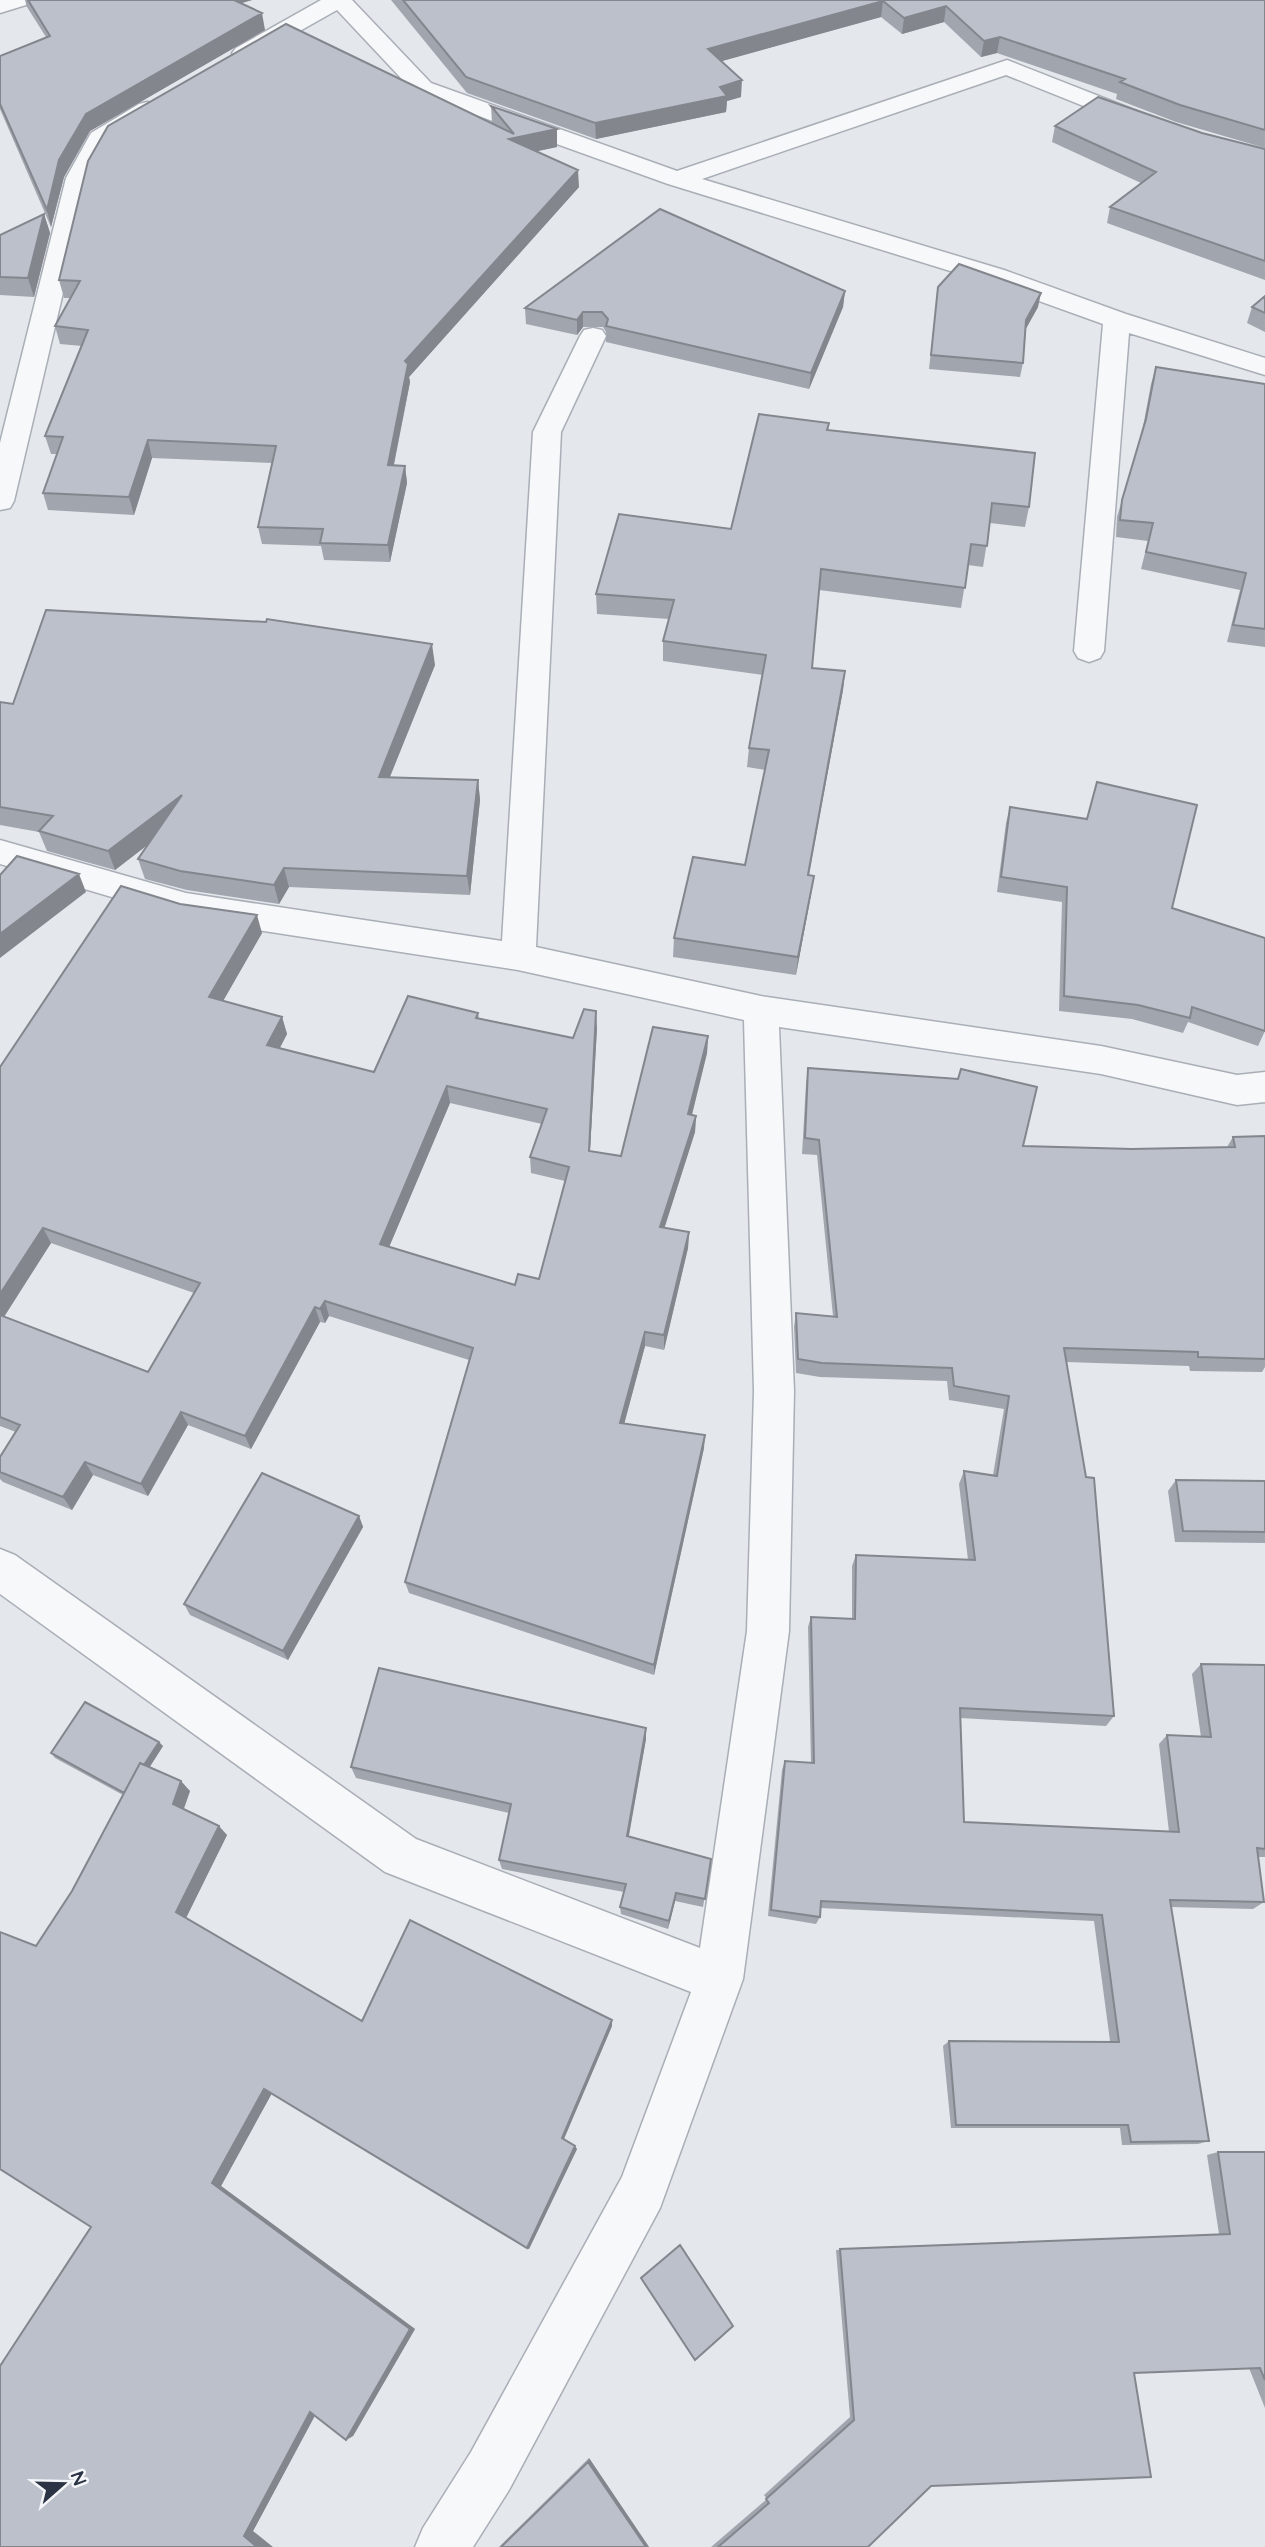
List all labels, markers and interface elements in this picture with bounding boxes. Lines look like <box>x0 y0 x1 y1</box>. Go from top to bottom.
north arrow <box>28 2449 98 2519</box>
text: N <box>65 2468 93 2489</box>

